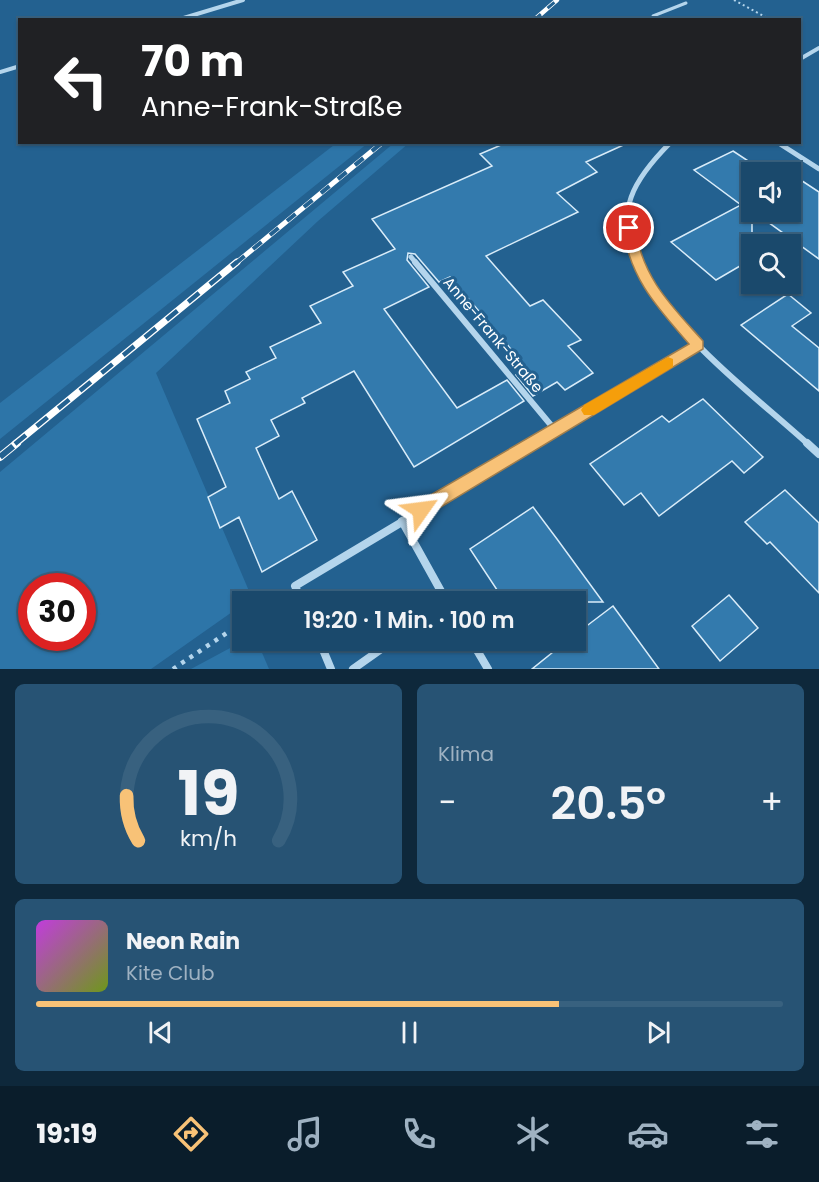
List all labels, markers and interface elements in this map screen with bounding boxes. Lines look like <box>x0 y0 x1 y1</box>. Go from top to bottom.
text: 70 m <box>141 32 244 91</box>
icon: left <box>42 42 120 120</box>
text: Anne-Frank-Straße <box>141 88 403 125</box>
map controls <box>741 162 801 294</box>
button: sound <box>741 162 801 222</box>
pin <box>603 202 654 253</box>
icon: arrive <box>612 211 645 244</box>
button: search <box>741 234 801 294</box>
street label: Anne-Frank-Straße <box>439 272 548 397</box>
position arrow <box>389 478 453 542</box>
speed limit sign: 30 <box>18 573 96 651</box>
text: 19:20 · 1 Min. · 100 m <box>303 605 515 636</box>
text: Klima <box>438 740 494 768</box>
text: 19 <box>178 749 239 837</box>
text: 20.5° <box>551 772 666 835</box>
text: − <box>438 779 456 826</box>
text: + <box>760 779 783 826</box>
text: km/h <box>180 823 237 854</box>
text: Neon Rain <box>126 926 240 957</box>
text: Kite Club <box>126 959 215 987</box>
icon: previous <box>144 1016 177 1049</box>
icon: pause <box>393 1016 426 1049</box>
icon: next <box>642 1016 675 1049</box>
icon: directions <box>170 1113 212 1155</box>
icon: music <box>284 1113 326 1155</box>
icon: phone <box>398 1113 440 1155</box>
icon: climate <box>512 1113 554 1155</box>
icon: car <box>627 1113 669 1155</box>
icon: filters <box>741 1113 783 1155</box>
text: 19:19 <box>36 1115 97 1152</box>

